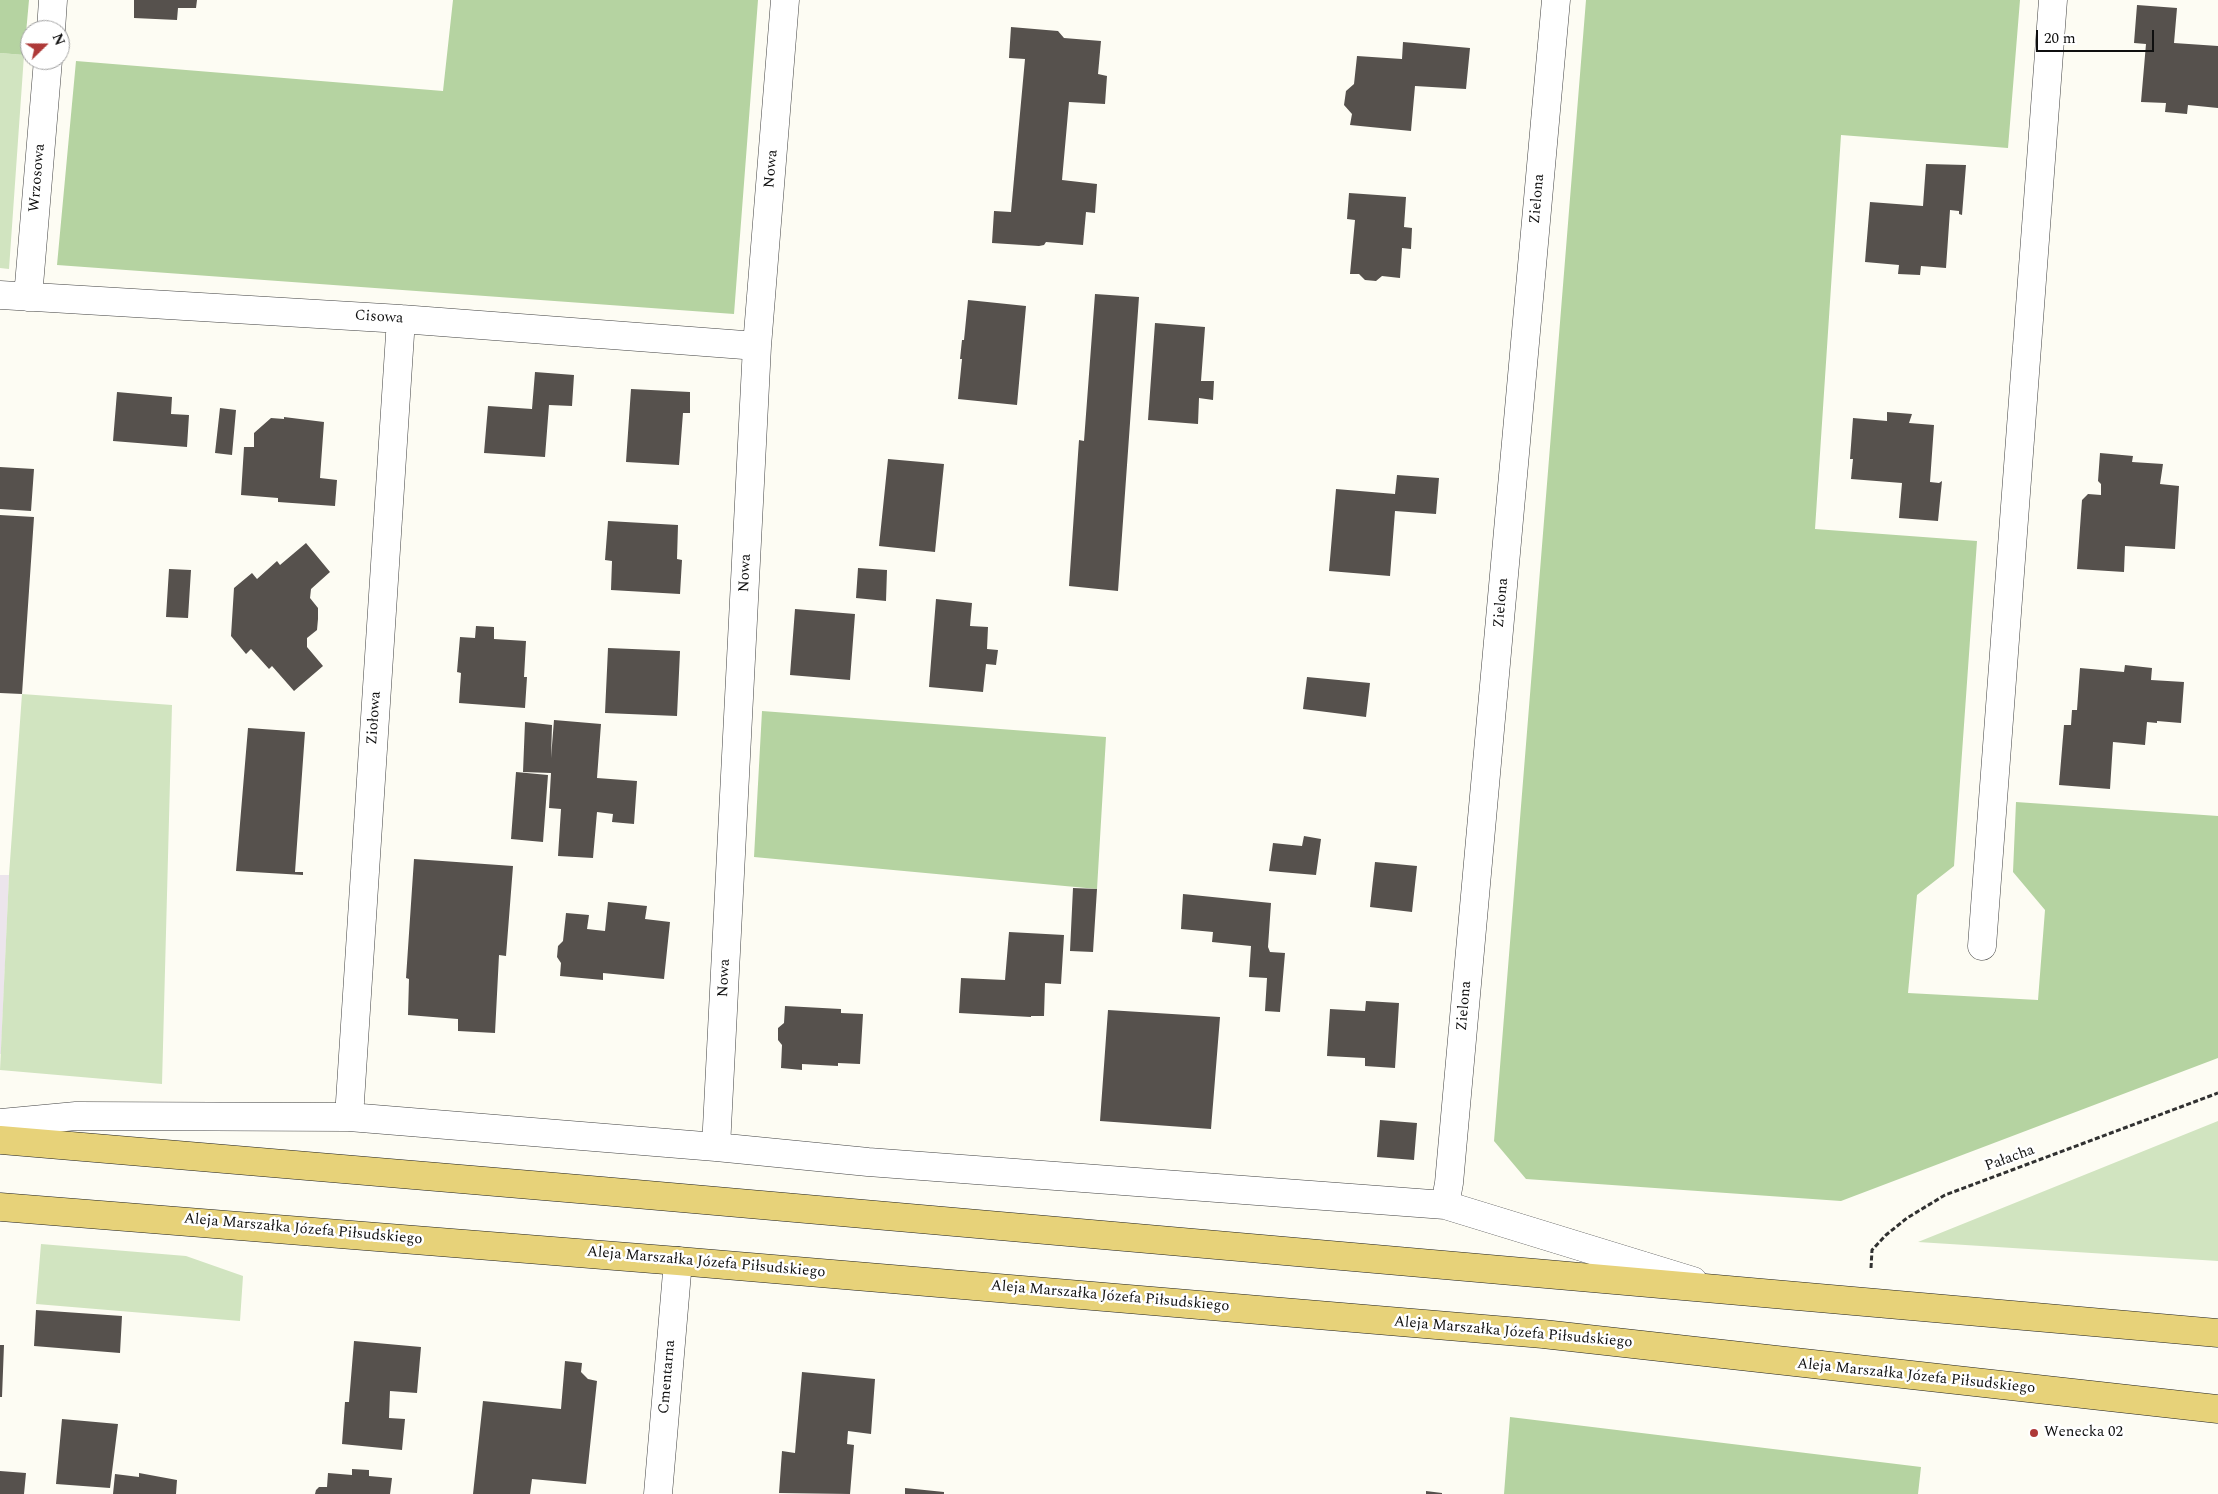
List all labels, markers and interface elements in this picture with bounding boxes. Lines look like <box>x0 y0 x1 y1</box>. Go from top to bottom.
north arrow <box>20 20 70 70</box>
scale bar <box>2038 20 2156 52</box>
text: 20 m <box>2044 27 2076 50</box>
text: N <box>47 30 70 49</box>
street label: Wrzosowa <box>26 143 50 213</box>
street label: Nowa <box>761 149 783 189</box>
street label: Zielona <box>1527 173 1549 225</box>
street label: Cisowa <box>354 307 404 329</box>
street label: Nowa <box>736 553 756 593</box>
street label: Zielona <box>1491 577 1513 629</box>
street label: Ziołowa <box>364 691 386 745</box>
street label: Nowa <box>715 958 735 998</box>
street label: Zielona <box>1454 980 1476 1032</box>
street label: Pałacha <box>1983 1142 2037 1176</box>
street label: Aleja Marszałka Józefa Piłsudskiego <box>183 1211 423 1249</box>
street label: Aleja Marszałka Józefa Piłsudskiego <box>586 1244 826 1282</box>
street label: Aleja Marszałka Józefa Piłsudskiego <box>990 1278 1230 1316</box>
street label: Aleja Marszałka Józefa Piłsudskiego <box>1393 1314 1633 1352</box>
street label: Cmentarna <box>656 1339 680 1415</box>
street label: Aleja Marszałka Józefa Piłsudskiego <box>1796 1356 2036 1398</box>
place label: Wenecka 02 <box>2044 1424 2123 1442</box>
marker: Wenecka 02 <box>2028 1427 2040 1439</box>

